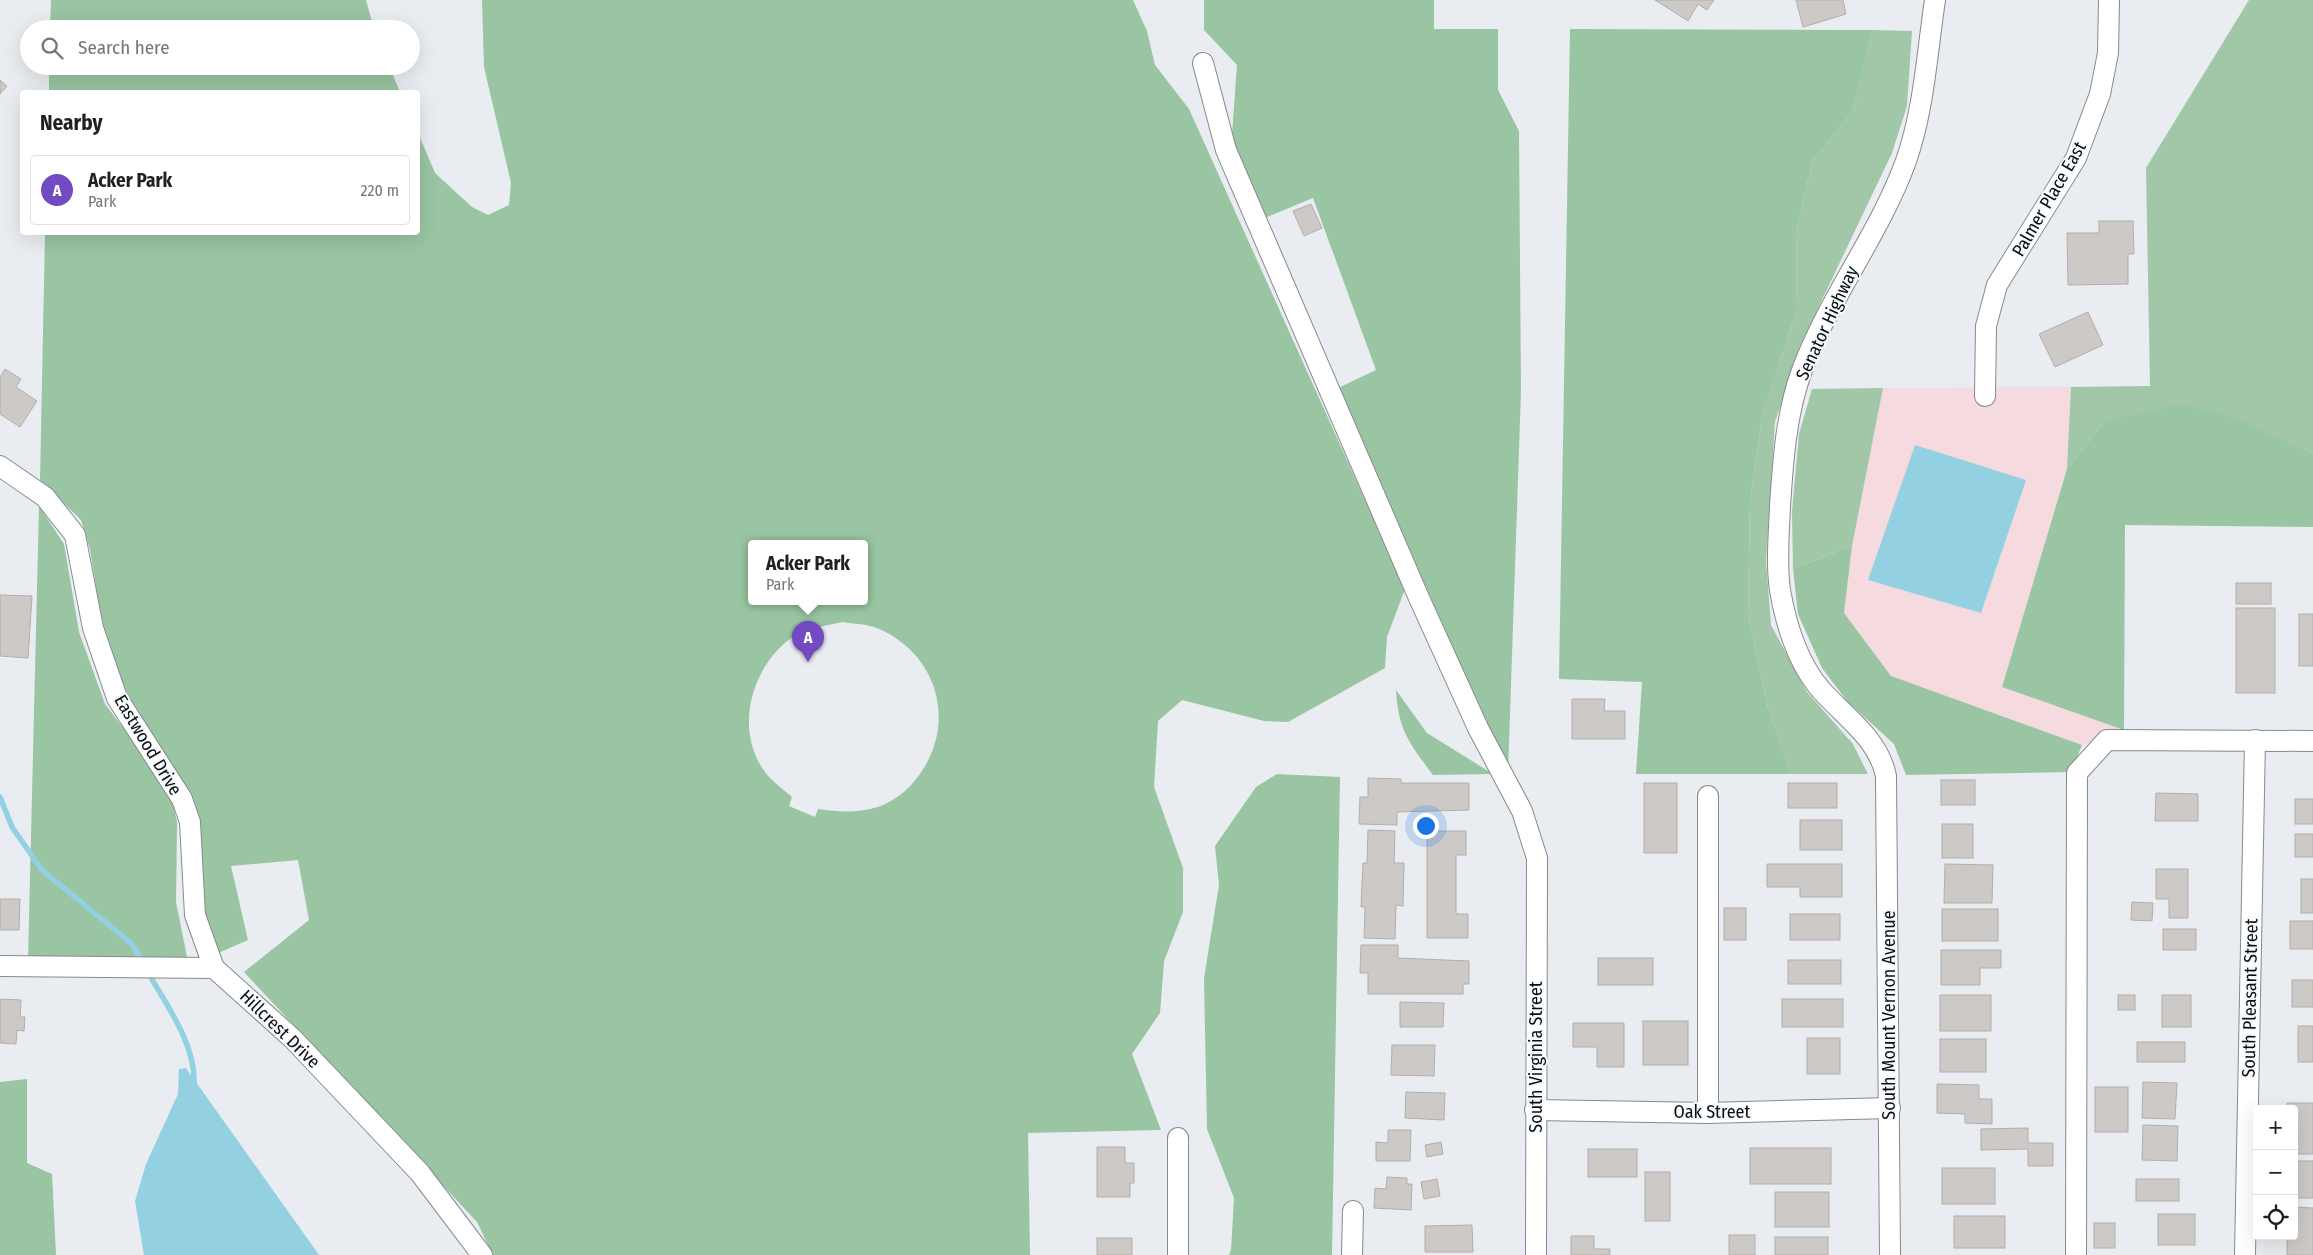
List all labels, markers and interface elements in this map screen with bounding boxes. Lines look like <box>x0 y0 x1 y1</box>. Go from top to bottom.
search box <box>20 20 420 75</box>
icon: search <box>38 34 66 62</box>
text: Search here <box>78 36 170 59</box>
text: Nearby <box>40 110 102 136</box>
street label: Palmer Place East <box>2007 138 2091 260</box>
text: Acker Park <box>88 169 172 192</box>
text: A <box>53 181 61 200</box>
text: 220 m <box>360 181 399 200</box>
text: Park <box>88 192 116 211</box>
street label: Senator Highway <box>1791 262 1863 384</box>
popup <box>748 540 868 605</box>
text: Acker Park <box>766 552 850 575</box>
text: Park <box>766 575 794 594</box>
pin: A <box>792 621 824 662</box>
street label: Eastwood Drive <box>109 691 187 799</box>
your location <box>1413 813 1439 839</box>
street label: South Mount Vernon Avenue <box>1878 910 1900 1120</box>
street label: South Pleasant Street <box>2238 918 2262 1078</box>
street label: South Virginia Street <box>1525 981 1547 1133</box>
street label: Hillcrest Drive <box>235 985 325 1073</box>
street label: Oak Street <box>1674 1101 1751 1123</box>
map controls <box>2253 1105 2298 1240</box>
button: + <box>2253 1105 2298 1150</box>
button: − <box>2253 1150 2298 1195</box>
button: locate <box>2253 1195 2298 1240</box>

